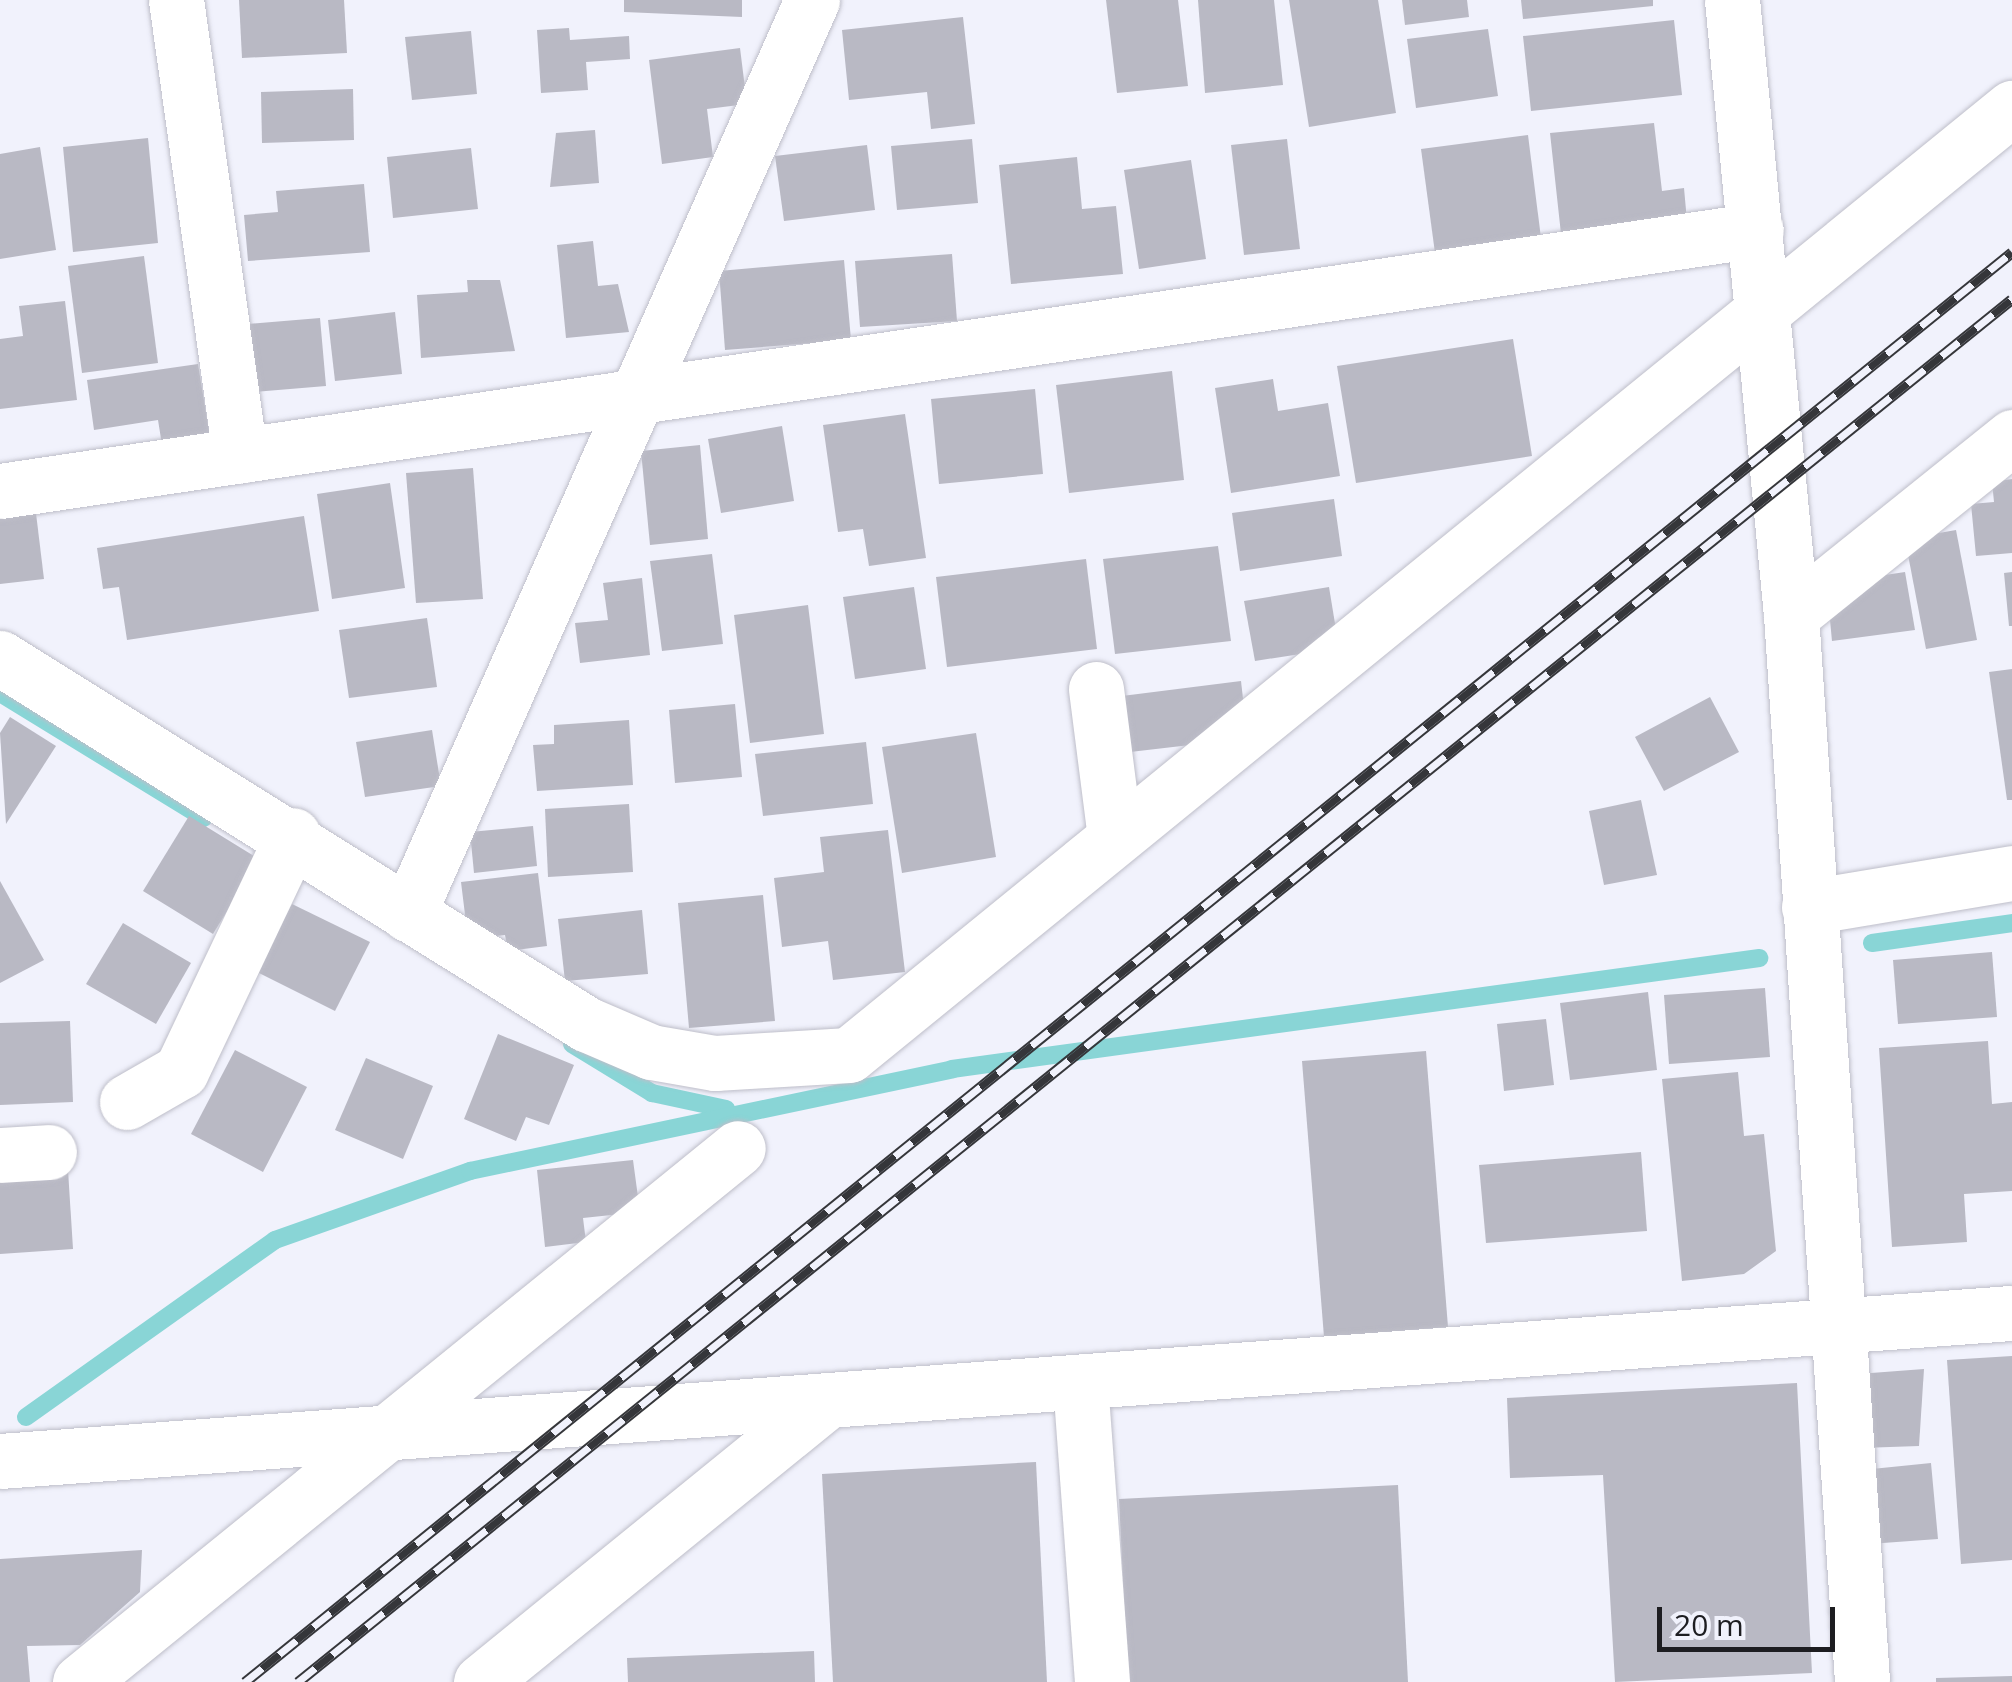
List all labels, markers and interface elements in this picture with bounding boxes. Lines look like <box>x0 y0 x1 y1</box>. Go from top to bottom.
scale bar <box>1662 1587 1840 1649</box>
text: 20 m <box>1674 1604 1744 1645</box>

